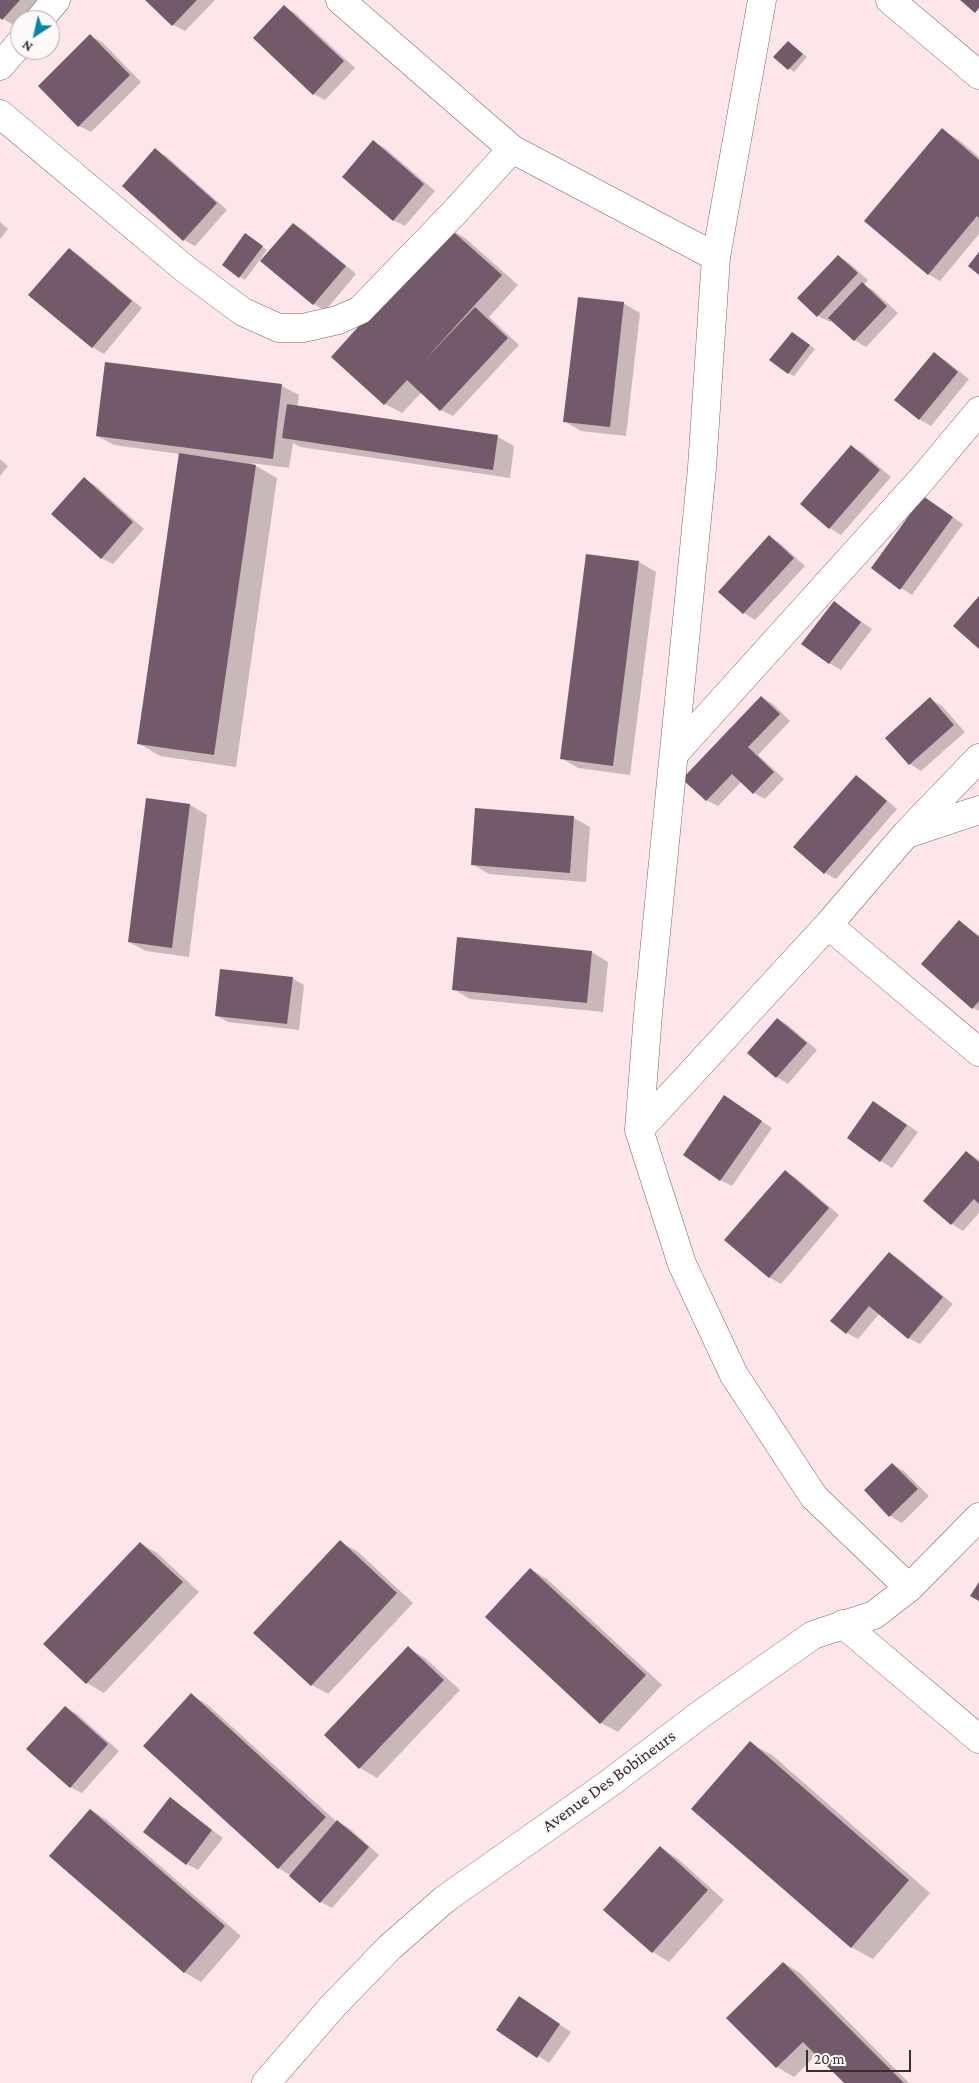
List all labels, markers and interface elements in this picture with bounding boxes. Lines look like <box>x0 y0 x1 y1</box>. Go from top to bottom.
north arrow <box>10 10 60 60</box>
text: N <box>18 37 35 56</box>
street label: Avenue Des Bobineurs <box>538 1725 680 1837</box>
scale bar <box>809 2040 914 2072</box>
text: 20 m <box>814 2051 845 2067</box>

